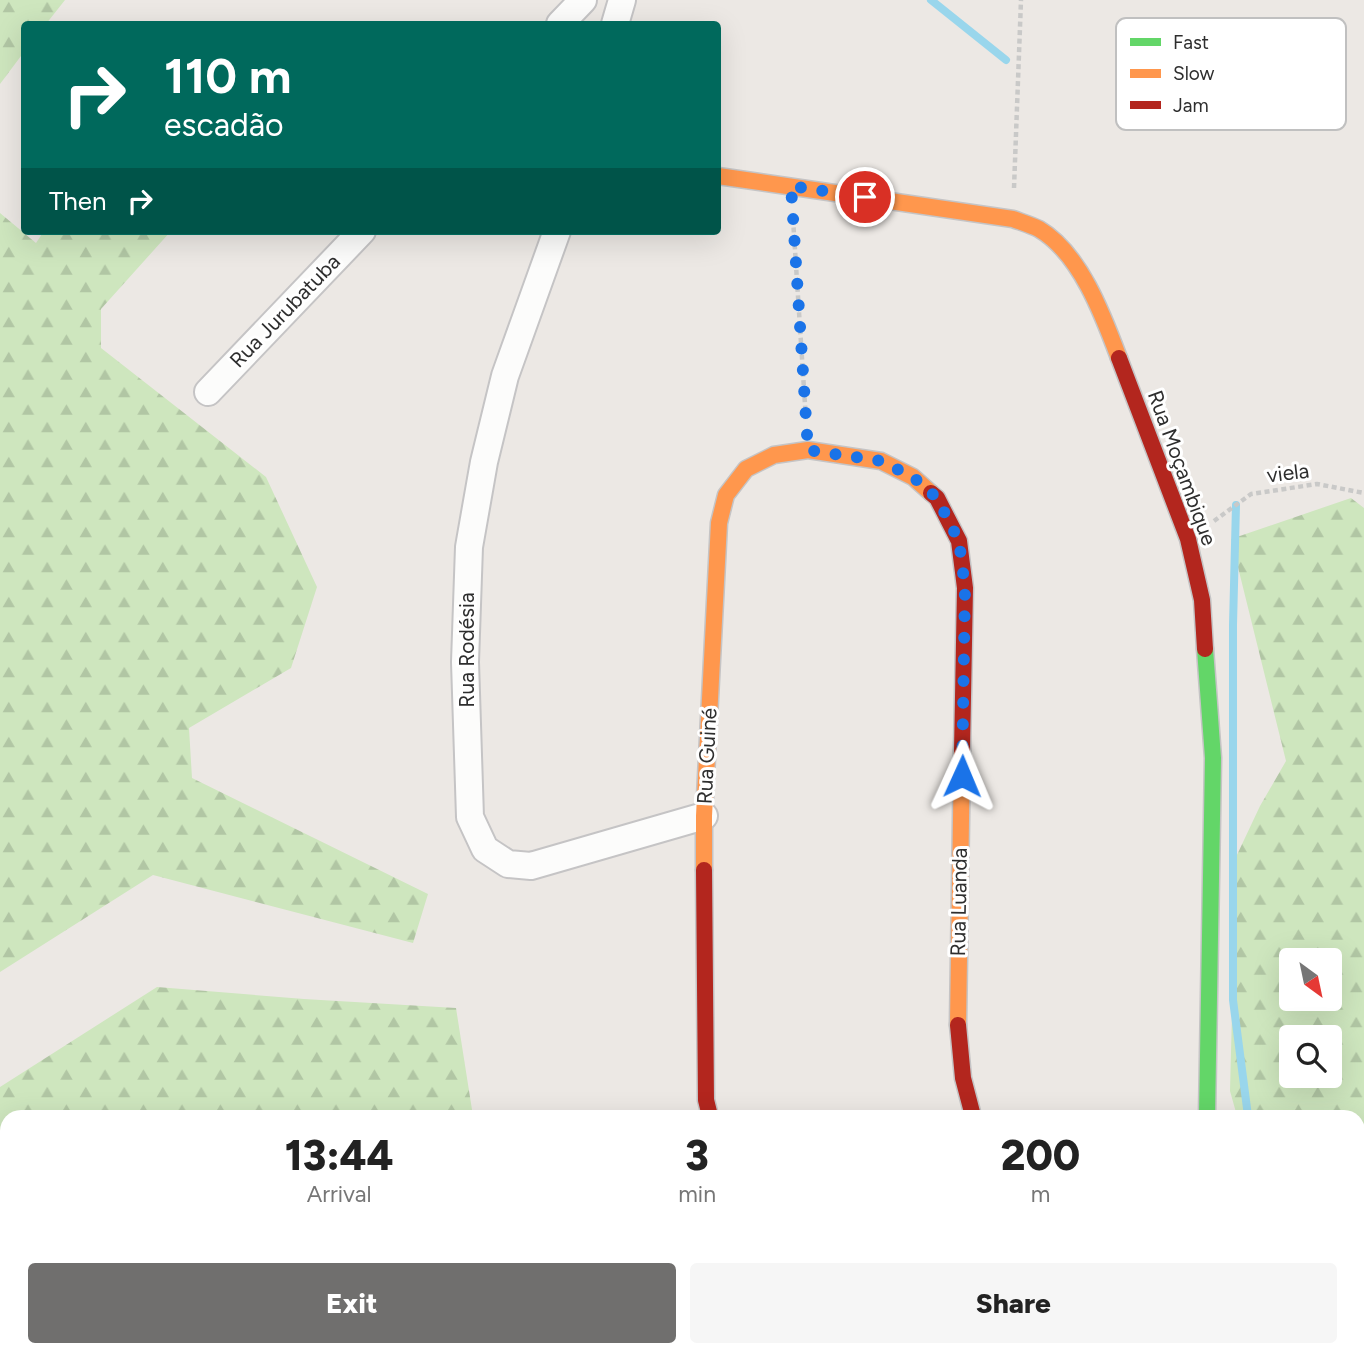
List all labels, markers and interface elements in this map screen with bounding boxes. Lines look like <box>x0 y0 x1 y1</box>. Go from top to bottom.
legend <box>1116 18 1346 130</box>
text: Fast <box>1173 31 1209 54</box>
text: 110 m <box>164 46 292 105</box>
icon: right <box>49 49 140 140</box>
text: Slow <box>1173 62 1215 85</box>
text: Jam <box>1173 94 1209 117</box>
text: escadão <box>164 106 284 144</box>
pin <box>835 167 895 227</box>
icon: arrive <box>846 178 884 216</box>
icon: right <box>121 182 159 220</box>
text: Then <box>49 185 107 217</box>
street label: Rua Jurubatuba <box>224 249 345 372</box>
street label: Rua Moçambique <box>1143 387 1222 549</box>
street label: viela <box>1265 458 1311 488</box>
street label: Rua Rodésia <box>454 592 479 708</box>
street label: Rua Guiné <box>691 707 722 805</box>
position arrow <box>925 739 999 813</box>
street label: Rua Luanda <box>945 847 972 957</box>
north arrow <box>1279 948 1342 1012</box>
map controls <box>1279 948 1342 1088</box>
button: search <box>1279 1025 1342 1088</box>
text: 13:44 <box>285 1130 394 1181</box>
text: 3 <box>685 1130 709 1181</box>
text: 200 <box>1001 1130 1080 1181</box>
text: Arrival <box>307 1180 372 1208</box>
text: min <box>678 1180 716 1208</box>
text: m <box>1031 1180 1050 1208</box>
button: Exit <box>28 1263 676 1343</box>
button: Share <box>690 1263 1337 1343</box>

